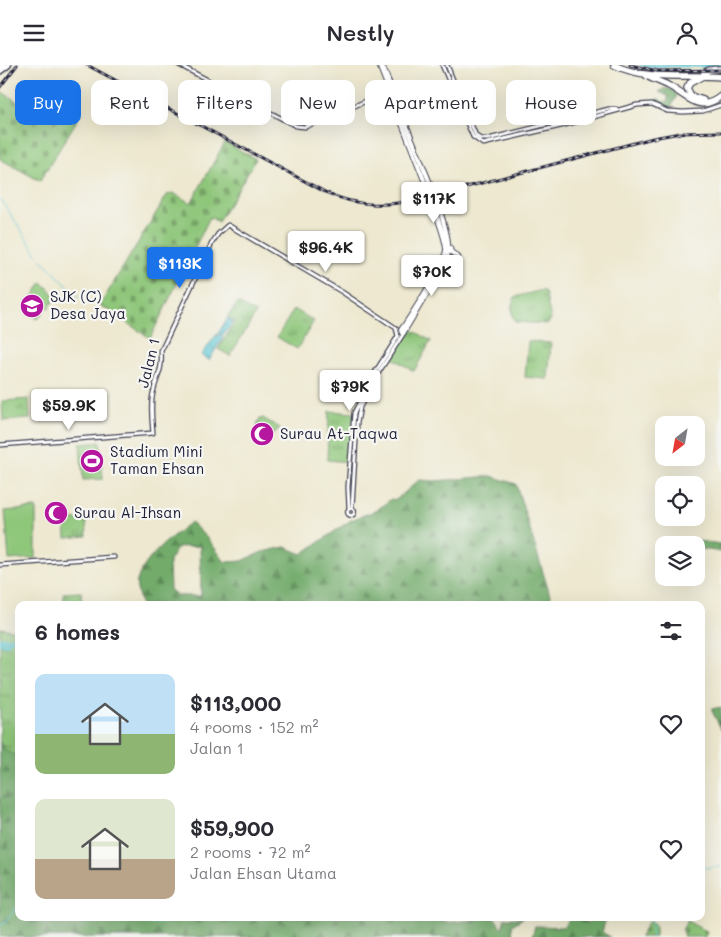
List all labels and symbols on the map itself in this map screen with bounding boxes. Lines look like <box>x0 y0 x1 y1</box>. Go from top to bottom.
pin: $117K <box>399 181 469 224</box>
pin: $96.4K <box>285 231 367 273</box>
pin: $113K <box>145 247 215 289</box>
pin: $70K <box>402 255 462 297</box>
place label: SJK (C) Desa Jaya <box>50 286 126 323</box>
school or university icon: SJK (C) Desa Jaya <box>19 293 45 319</box>
street label: Jalan 1 <box>132 336 164 390</box>
pin: $79K <box>320 369 380 412</box>
pin: $59.9K <box>28 389 110 431</box>
north arrow <box>655 416 705 466</box>
mosque icon: Surau At-Taqwa <box>249 421 275 447</box>
place label: Surau At-Taqwa <box>280 423 398 443</box>
place label: Stadium Mini Taman Ehsan <box>110 441 204 478</box>
sports icon: Stadium Mini Taman Ehsan <box>79 448 105 474</box>
mosque icon: Surau Al-Ihsan <box>43 500 69 526</box>
place label: Surau Al-Ihsan <box>74 502 181 522</box>

